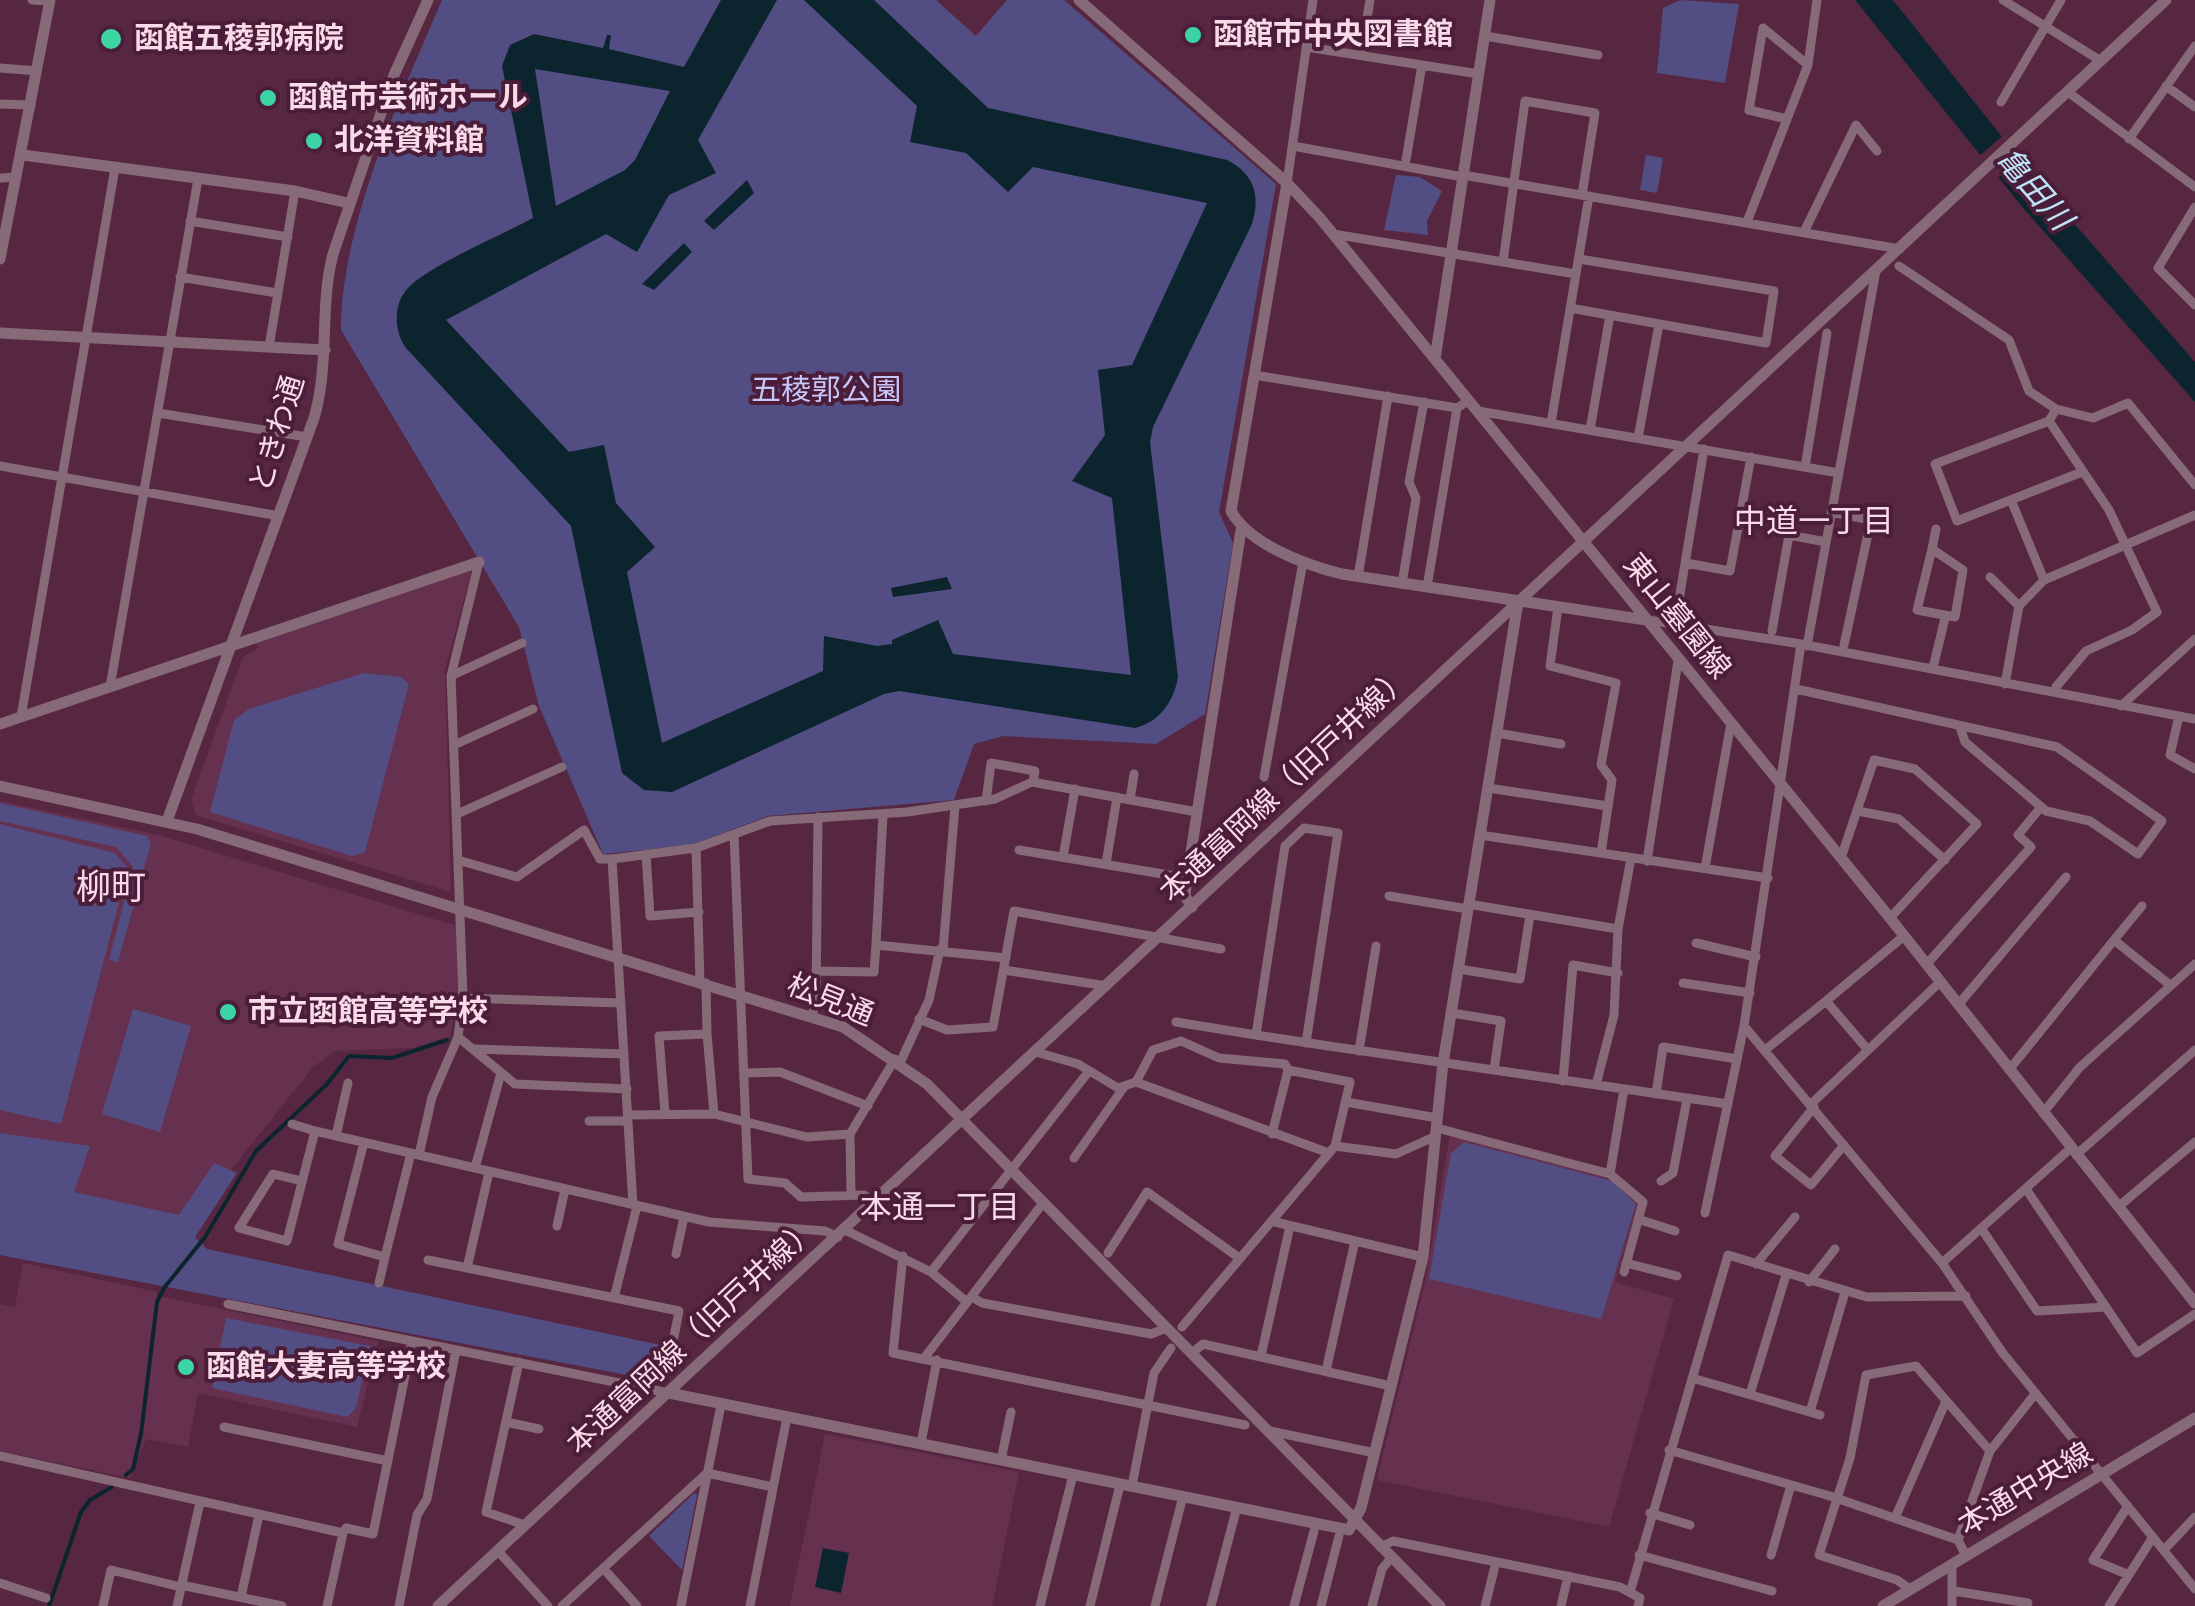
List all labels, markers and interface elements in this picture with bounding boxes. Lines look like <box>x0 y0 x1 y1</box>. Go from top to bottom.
place label: 函館市中央図書館 <box>1213 17 1453 53</box>
place label: 函館五稜郭病院 <box>134 21 344 57</box>
marker: 函館市中央図書館 <box>1182 24 1204 46</box>
marker: 函館五稜郭病院 <box>98 26 124 52</box>
place label: 函館市芸術ホール <box>288 80 528 116</box>
marker: 函館市芸術ホール <box>257 87 279 109</box>
place label: 北洋資料館 <box>334 123 484 159</box>
marker: 北洋資料館 <box>303 130 325 152</box>
water label: 亀田川 <box>1987 141 2079 239</box>
street label: ときわ通 <box>243 371 313 497</box>
park label: 五稜郭公園 <box>751 373 901 409</box>
district label: 中道一丁目 <box>1734 504 1894 542</box>
street label: 東山墓園線 <box>1615 547 1737 687</box>
street label: 本通富岡線（旧戸井線） <box>1153 659 1419 911</box>
district label: 柳町 <box>76 868 146 910</box>
street label: 松見通 <box>782 967 878 1035</box>
place label: 市立函館高等学校 <box>248 994 488 1030</box>
marker: 市立函館高等学校 <box>217 1001 239 1023</box>
district label: 本通一丁目 <box>860 1190 1020 1228</box>
street label: 本通富岡線（旧戸井線） <box>560 1211 826 1463</box>
place label: 函館大妻高等学校 <box>206 1349 446 1385</box>
marker: 函館大妻高等学校 <box>175 1356 197 1378</box>
street label: 本通中央線 <box>1952 1436 2100 1544</box>

